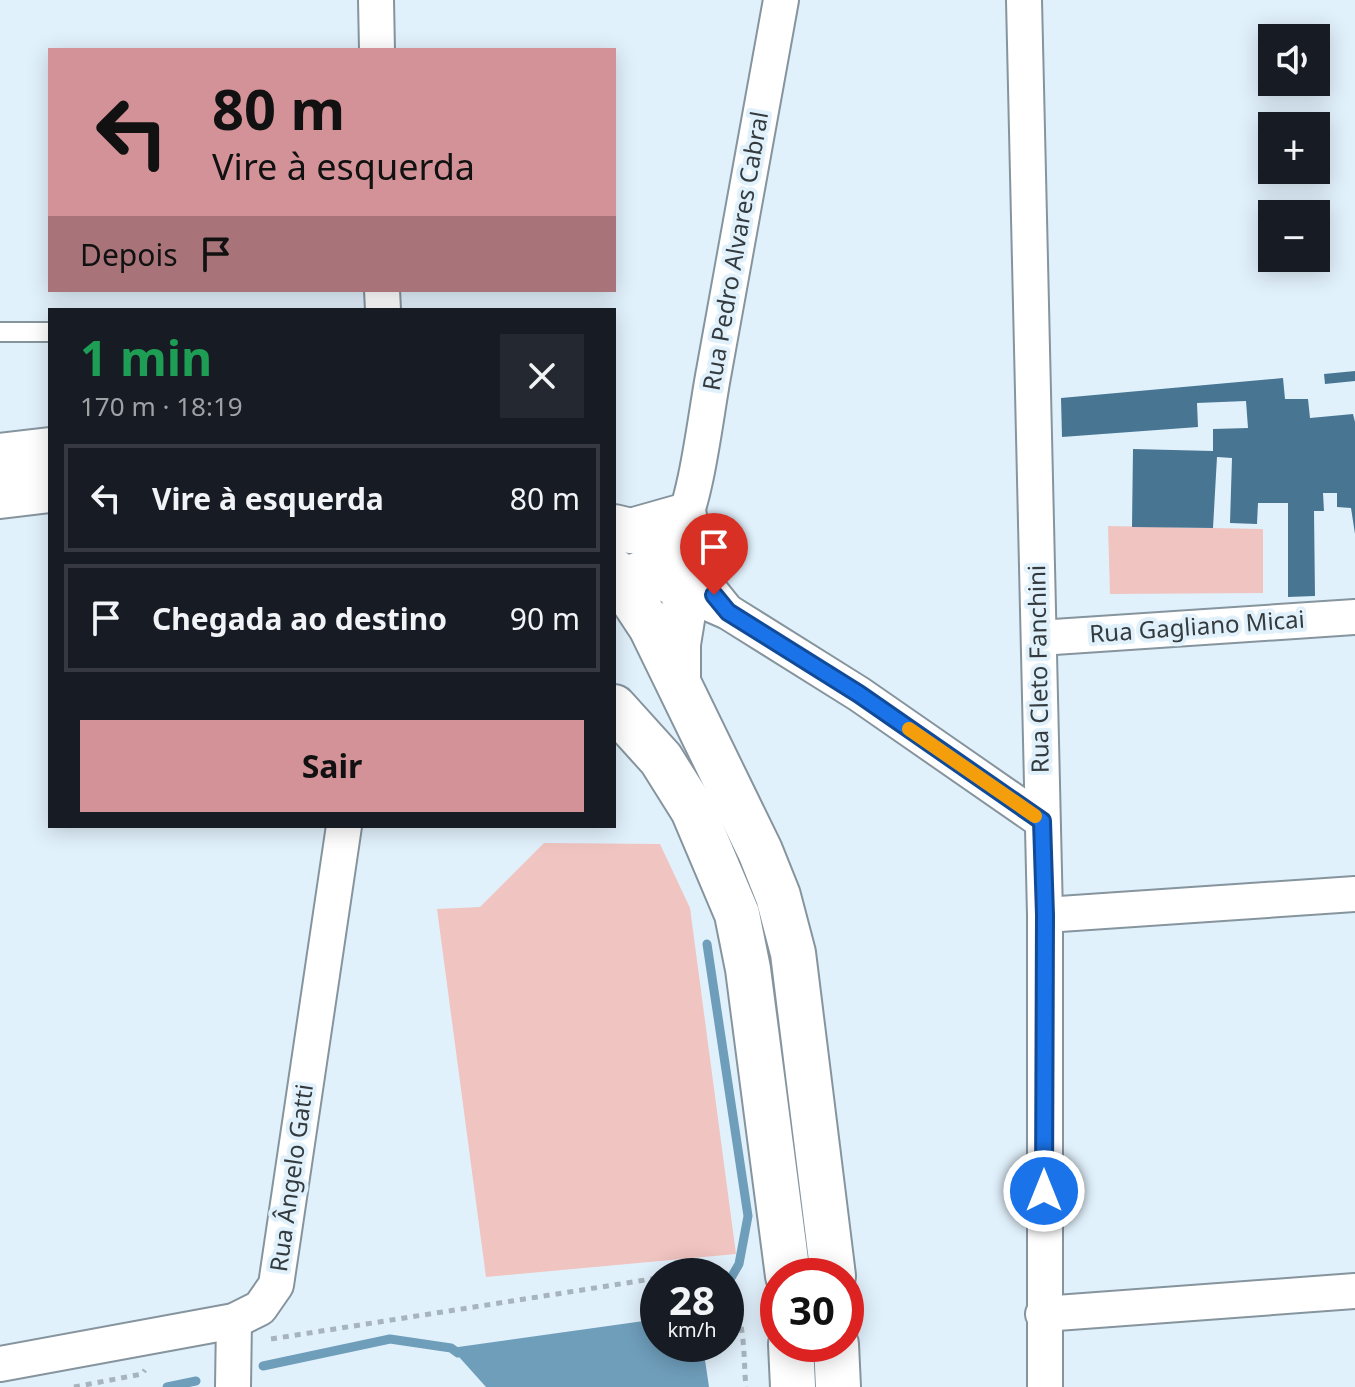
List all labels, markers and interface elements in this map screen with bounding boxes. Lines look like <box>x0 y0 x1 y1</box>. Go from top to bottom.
map controls <box>1258 24 1330 272</box>
button: sound <box>1258 24 1330 96</box>
text: 80 m <box>212 70 345 146</box>
icon: left <box>80 80 184 184</box>
street label: Rua Pedro Alvares Cabral <box>694 109 775 393</box>
button: + <box>1258 112 1330 184</box>
text: Vire à esquerda <box>212 142 475 191</box>
button: − <box>1258 200 1330 272</box>
icon: arrive <box>194 232 238 276</box>
text: Depois <box>80 234 178 275</box>
text: 1 min <box>80 325 212 390</box>
button: close <box>500 334 584 418</box>
text: 170 m · 18:19 <box>80 388 243 424</box>
icon: left <box>84 476 128 520</box>
text: Vire à esquerda <box>152 478 384 519</box>
text: 80 m <box>510 478 580 519</box>
pin <box>680 513 748 595</box>
icon: arrive <box>692 525 736 569</box>
street label: Rua Cleto Fanchini <box>1019 565 1056 773</box>
icon: arrive <box>84 596 128 640</box>
text: Chegada ao destino <box>152 598 447 639</box>
text: 90 m <box>510 598 580 639</box>
street label: Rua Gagliano Micai <box>1088 602 1306 649</box>
button: Sair <box>80 720 584 812</box>
street label: Rua Ângelo Gatti <box>261 1082 320 1274</box>
position arrow <box>1002 1149 1086 1233</box>
speed limit sign: 30 <box>760 1258 864 1362</box>
text: 28 <box>669 1272 715 1327</box>
text: km/h <box>667 1316 717 1343</box>

